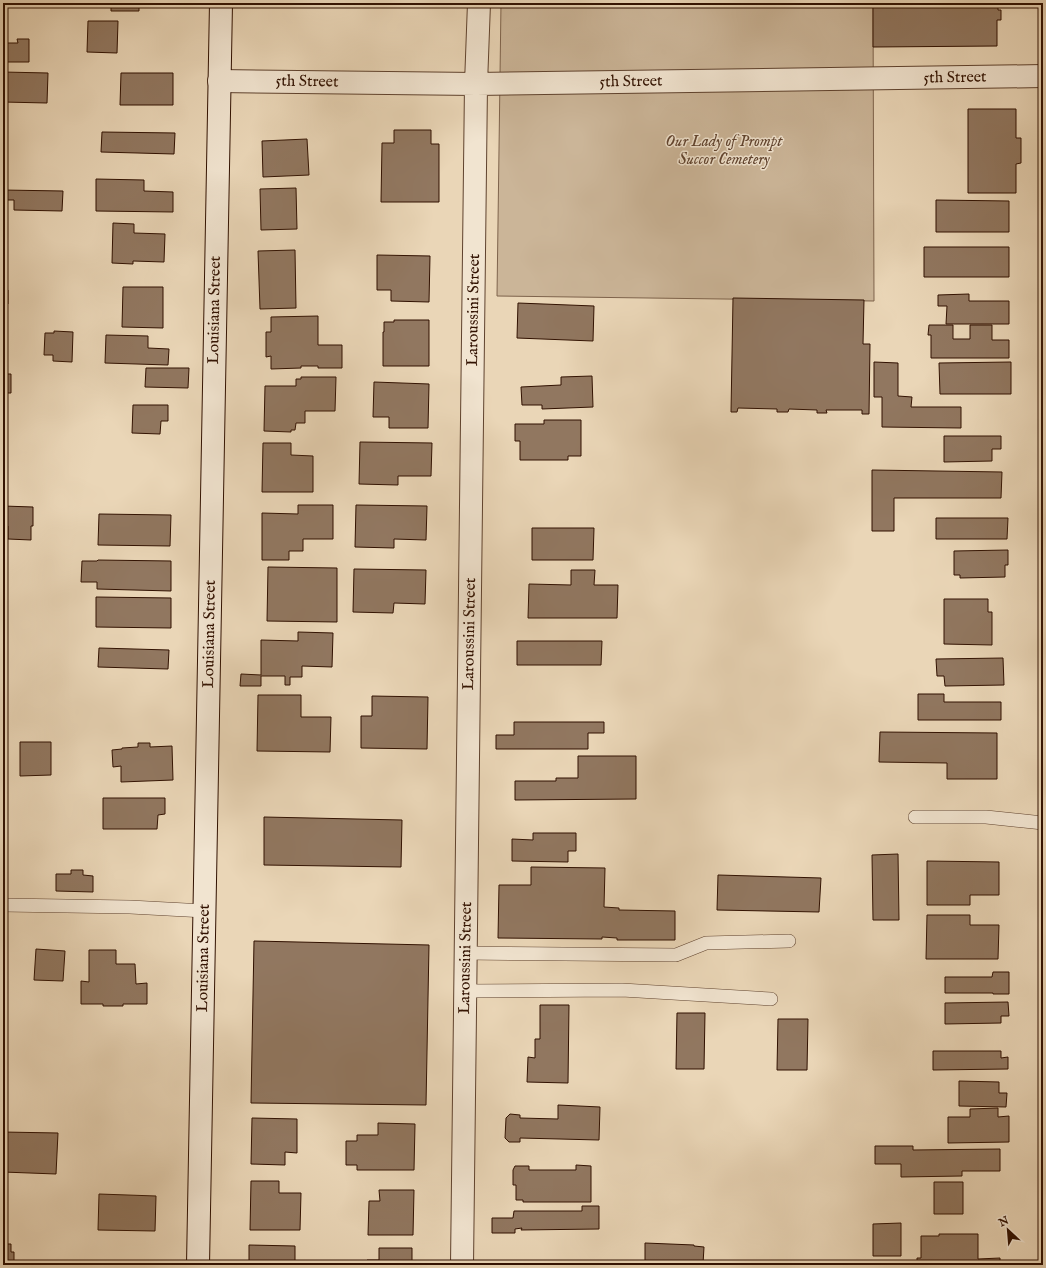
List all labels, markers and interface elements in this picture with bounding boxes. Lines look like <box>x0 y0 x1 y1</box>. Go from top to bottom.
street label: 5th Street <box>923 67 987 89</box>
street label: 5th Street <box>275 71 339 93</box>
street label: 5th Street <box>599 71 663 93</box>
park label: Our Lady of Prompt Succor Cemetery <box>666 132 783 170</box>
street label: Laroussini Street <box>463 253 485 366</box>
street label: Louisiana Street <box>204 255 226 364</box>
street label: Laroussini Street <box>459 577 481 690</box>
street label: Louisiana Street <box>199 579 221 688</box>
street label: Laroussini Street <box>455 901 477 1014</box>
street label: Louisiana Street <box>193 903 215 1012</box>
north arrow <box>988 1210 1028 1250</box>
text: N <box>996 1213 1012 1231</box>

